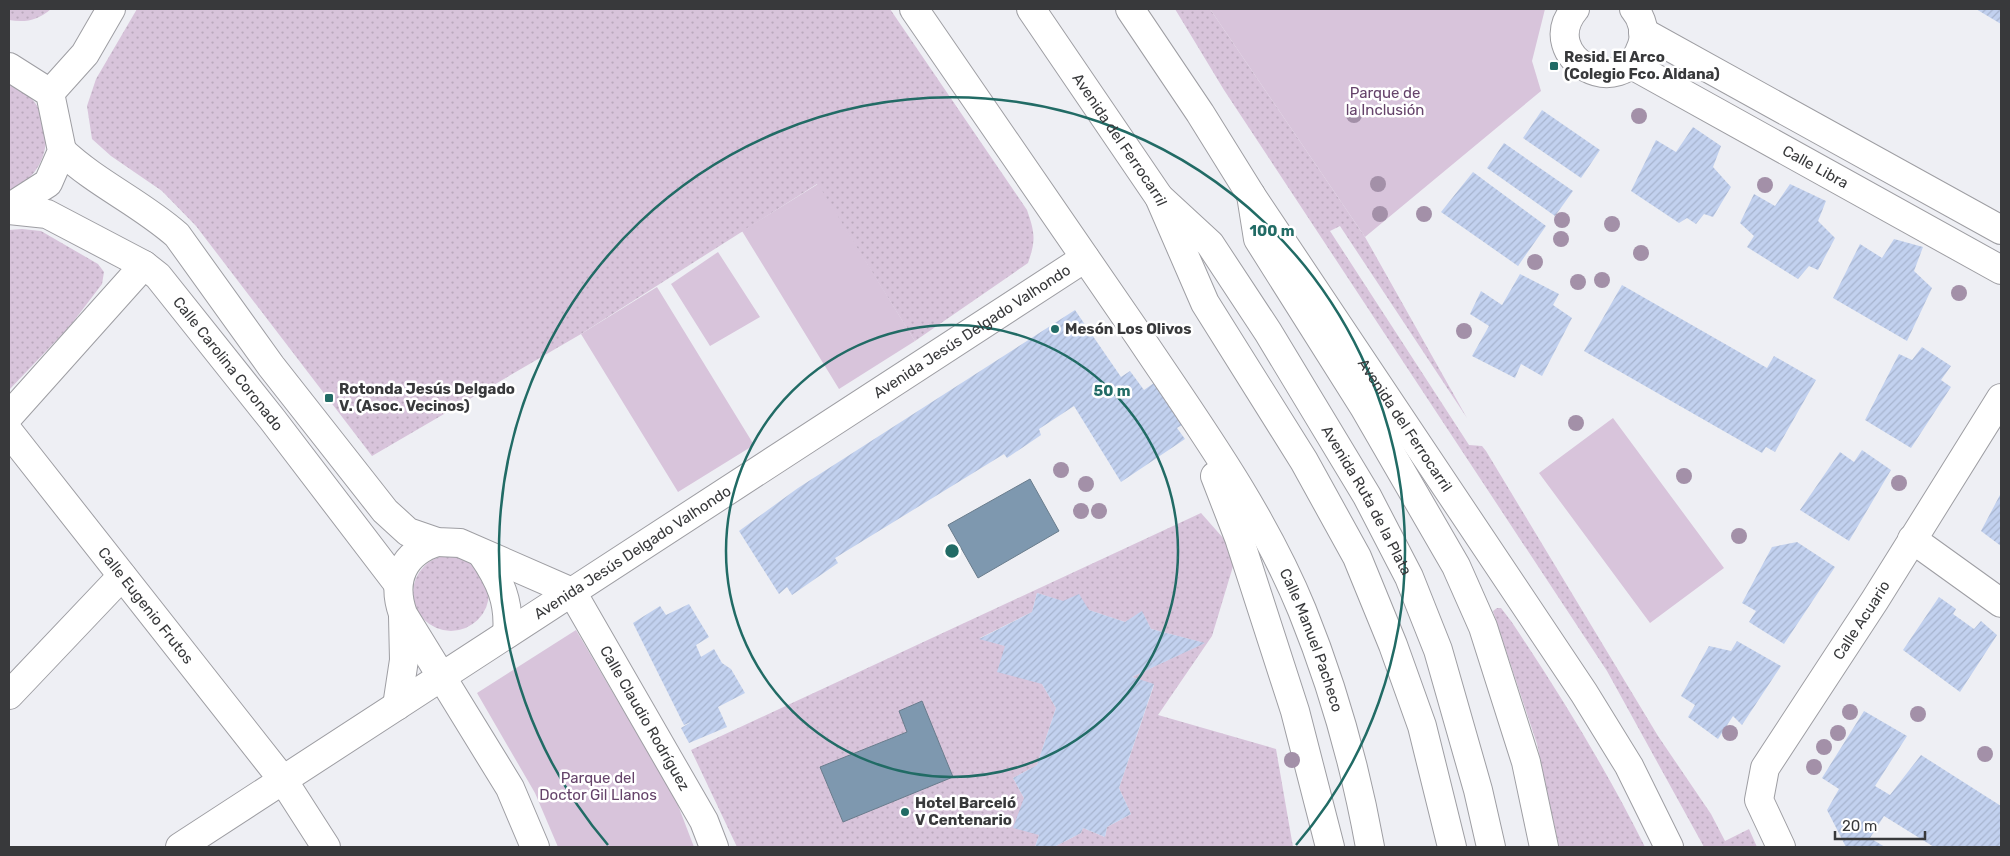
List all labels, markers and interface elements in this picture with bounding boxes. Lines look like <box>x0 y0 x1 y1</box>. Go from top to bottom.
place label: Resid. El Arco (Colegio Fco. Aldana) <box>1564 48 1720 83</box>
marker: Resid. El Arco (Colegio Fco. Aldana) <box>1548 60 1560 72</box>
street label: Avenida del Ferrocarril <box>1068 70 1171 209</box>
park label: Parque de la Inclusión <box>1346 84 1424 119</box>
street label: Calle Libra <box>1779 141 1851 192</box>
text: 100 m <box>1250 222 1294 240</box>
street label: Avenida Jesús Delgado Valhondo <box>870 261 1074 402</box>
street label: Calle Carolina Coronado <box>169 293 287 435</box>
place label: Mesón Los Olivos <box>1065 320 1192 338</box>
marker: Mesón Los Olivos <box>1049 323 1061 335</box>
street label: Avenida del Ferrocarril <box>1354 355 1456 495</box>
place label: Rotonda Jesús Delgado V. (Asoc. Vecinos) <box>339 380 515 415</box>
text: 50 m <box>1094 382 1130 400</box>
marker: Rotonda Jesús Delgado V. (Asoc. Vecinos) <box>323 392 335 404</box>
street label: Avenida Ruta de la Plata <box>1318 422 1416 578</box>
street label: Avenida Jesús Delgado Valhondo <box>531 482 735 623</box>
centre of rings <box>943 542 961 560</box>
street label: Calle Eugenio Frutos <box>94 544 197 668</box>
street label: Calle Manuel Pacheco <box>1276 566 1346 714</box>
street label: Calle Acuario <box>1829 577 1894 663</box>
street label: Calle Claudio Rodríguez <box>596 643 694 794</box>
park label: Parque del Doctor Gil Llanos <box>539 769 657 804</box>
place label: Hotel Barceló V Centenario <box>915 794 1016 829</box>
marker: Hotel Barceló V Centenario <box>899 806 911 818</box>
scale bar <box>1835 808 1925 840</box>
text: 20 m <box>1842 817 1877 835</box>

